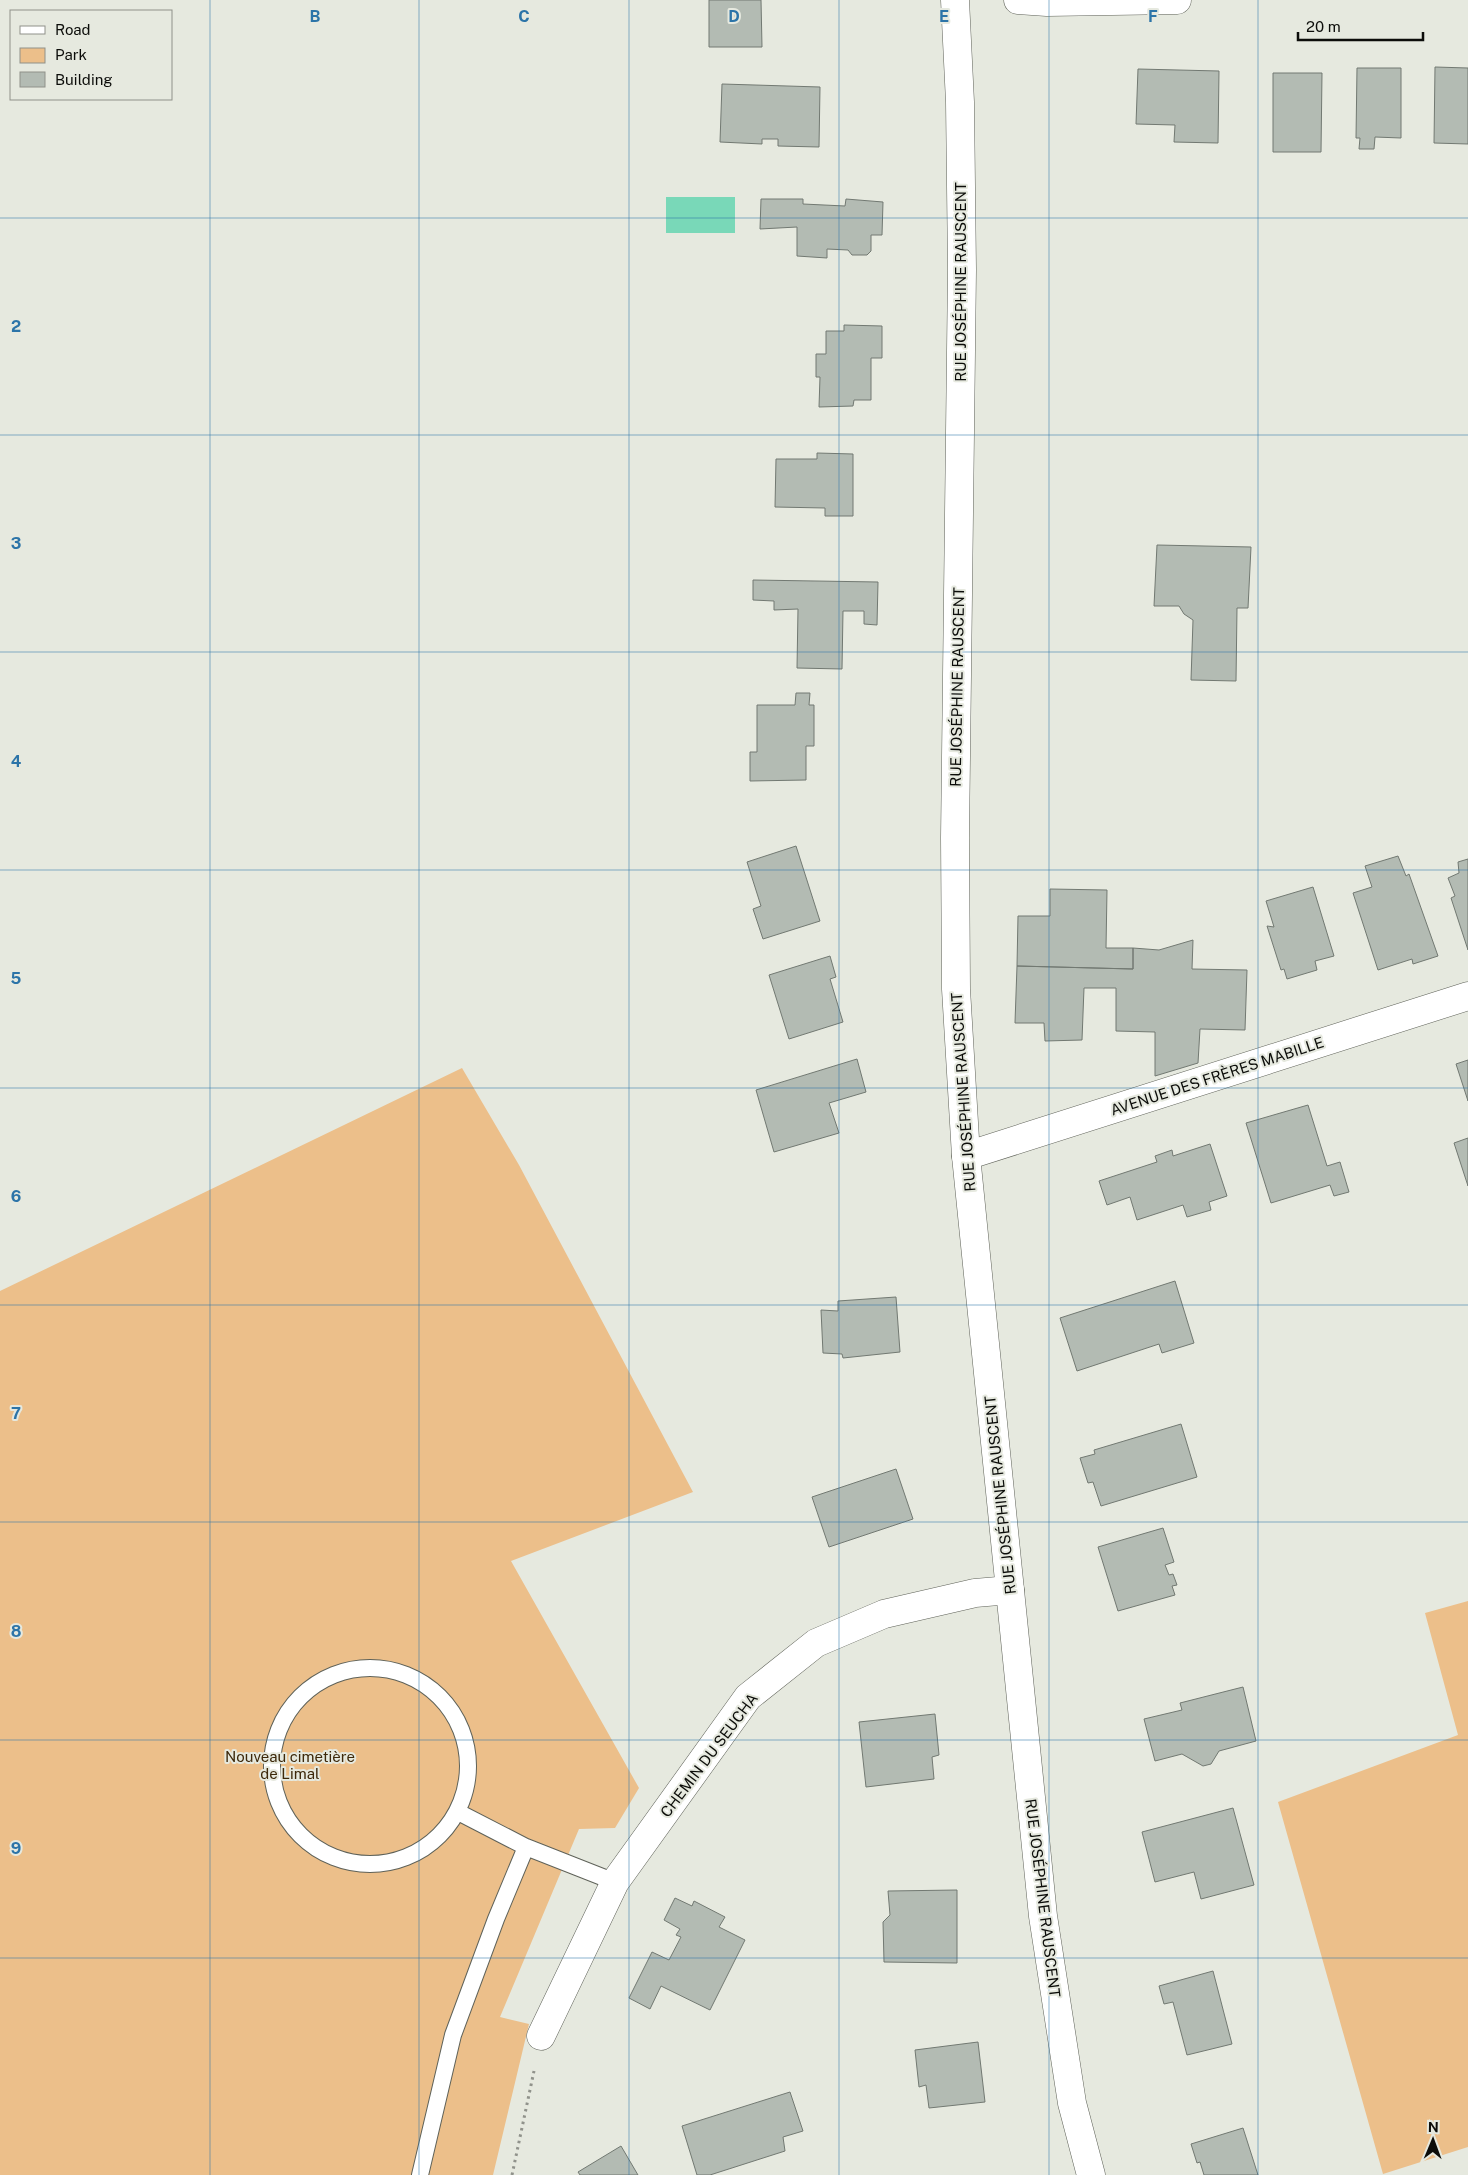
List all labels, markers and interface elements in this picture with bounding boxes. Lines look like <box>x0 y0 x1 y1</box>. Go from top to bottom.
text: B <box>310 7 321 26</box>
text: C <box>518 7 530 26</box>
text: D <box>728 7 740 26</box>
text: E <box>939 7 949 26</box>
text: F <box>1148 7 1158 26</box>
legend <box>10 10 172 100</box>
scale bar <box>1298 10 1423 42</box>
text: 20 m <box>1306 18 1341 35</box>
text: Road <box>55 21 91 38</box>
text: Park <box>55 46 87 63</box>
text: Building <box>55 71 113 88</box>
street label: RUE JOSÉPHINE RAUSCENT <box>952 182 969 382</box>
text: 2 <box>11 317 21 336</box>
text: 3 <box>11 534 21 553</box>
street label: RUE JOSÉPHINE RAUSCENT <box>947 587 967 787</box>
text: 4 <box>11 752 22 771</box>
text: 5 <box>11 969 22 988</box>
street label: RUE JOSÉPHINE RAUSCENT <box>948 992 978 1192</box>
street label: AVENUE DES FRÈRES MABILLE <box>1108 1033 1326 1119</box>
text: 6 <box>11 1187 21 1206</box>
street label: RUE JOSÉPHINE RAUSCENT <box>981 1395 1019 1595</box>
text: 7 <box>11 1404 21 1423</box>
text: 8 <box>11 1622 22 1641</box>
street label: CHEMIN DU SEUCHA <box>657 1689 761 1820</box>
park label: Nouveau cimetière de Limal <box>225 1748 355 1782</box>
street label: RUE JOSÉPHINE RAUSCENT <box>1022 1798 1064 1998</box>
text: 9 <box>11 1839 21 1858</box>
north arrow <box>1408 2115 1458 2165</box>
text: N <box>1428 2119 1439 2135</box>

